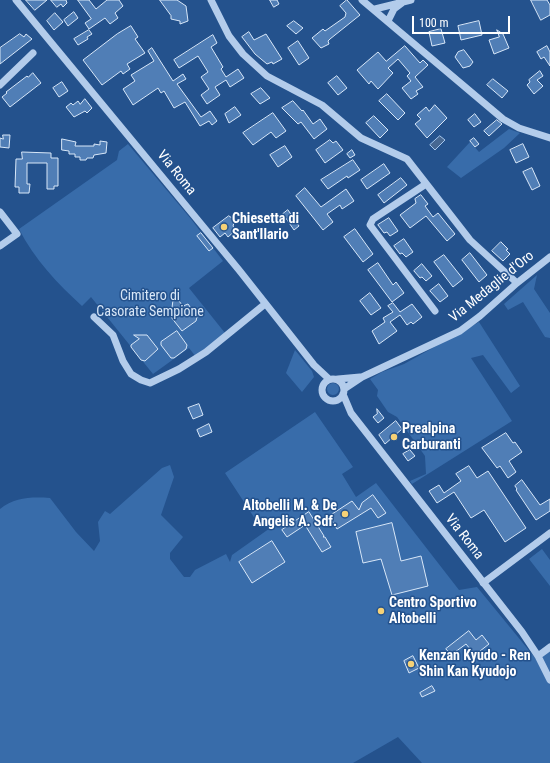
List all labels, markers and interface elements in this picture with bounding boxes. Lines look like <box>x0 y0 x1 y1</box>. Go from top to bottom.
scale bar <box>414 8 512 34</box>
text: 100 m <box>419 16 449 30</box>
street label: Via Roma <box>153 147 199 199</box>
place label: Chiesetta di Sant'Ilario <box>232 211 299 244</box>
marker: Chiesetta di Sant'Ilario <box>219 222 229 232</box>
street label: Via Medaglie d'Oro <box>446 248 538 326</box>
park label: Cimitero di Casorate Sempione <box>96 288 204 320</box>
place label: Prealpina Carburanti <box>402 421 461 454</box>
marker: Prealpina Carburanti <box>389 432 399 442</box>
place label: Altobelli M. & De Angelis A. Sdf. <box>243 498 337 530</box>
marker: Altobelli M. & De Angelis A. Sdf. <box>340 509 350 519</box>
street label: Via Roma <box>441 511 487 563</box>
place label: Centro Sportivo Altobelli <box>389 595 477 628</box>
marker: Centro Sportivo Altobelli <box>376 606 386 616</box>
place label: Kenzan Kyudo - Ren Shin Kan Kyudojo <box>419 648 531 680</box>
marker: Kenzan Kyudo - Ren Shin Kan Kyudojo <box>406 659 416 669</box>

